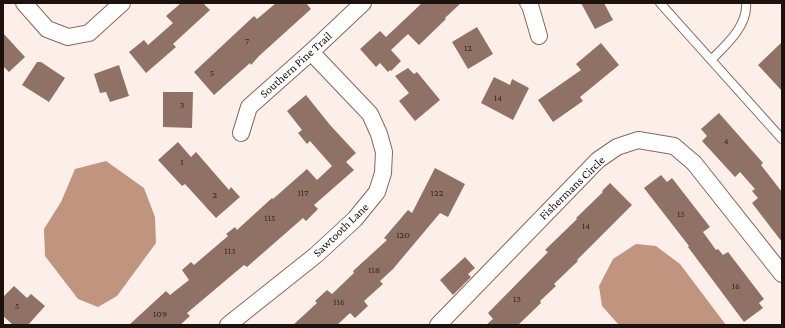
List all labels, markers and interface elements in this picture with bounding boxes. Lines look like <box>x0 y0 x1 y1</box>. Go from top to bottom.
street label: Southern Pine Trail <box>257 29 335 101</box>
house number: 7 <box>245 35 249 47</box>
house number: 12 <box>464 42 472 54</box>
house number: 5 <box>210 67 214 79</box>
house number: 14 <box>494 92 502 104</box>
house number: 3 <box>180 99 184 111</box>
house number: 4 <box>723 135 729 147</box>
street label: Fishermans Circle <box>536 153 608 223</box>
house number: 1 <box>180 156 184 168</box>
house number: 117 <box>297 187 309 199</box>
house number: 122 <box>431 187 443 199</box>
house number: 2 <box>213 189 217 201</box>
street label: Sawtooth Lane <box>310 200 372 260</box>
house number: 15 <box>677 208 685 220</box>
house number: 115 <box>264 212 276 224</box>
house number: 14 <box>582 220 590 232</box>
house number: 120 <box>396 229 410 241</box>
house number: 113 <box>224 245 236 257</box>
house number: 118 <box>368 264 380 276</box>
house number: 16 <box>732 280 740 292</box>
house number: 13 <box>513 293 521 305</box>
house number: 116 <box>333 296 345 308</box>
house number: 5 <box>15 300 19 312</box>
house number: 109 <box>153 308 167 320</box>

